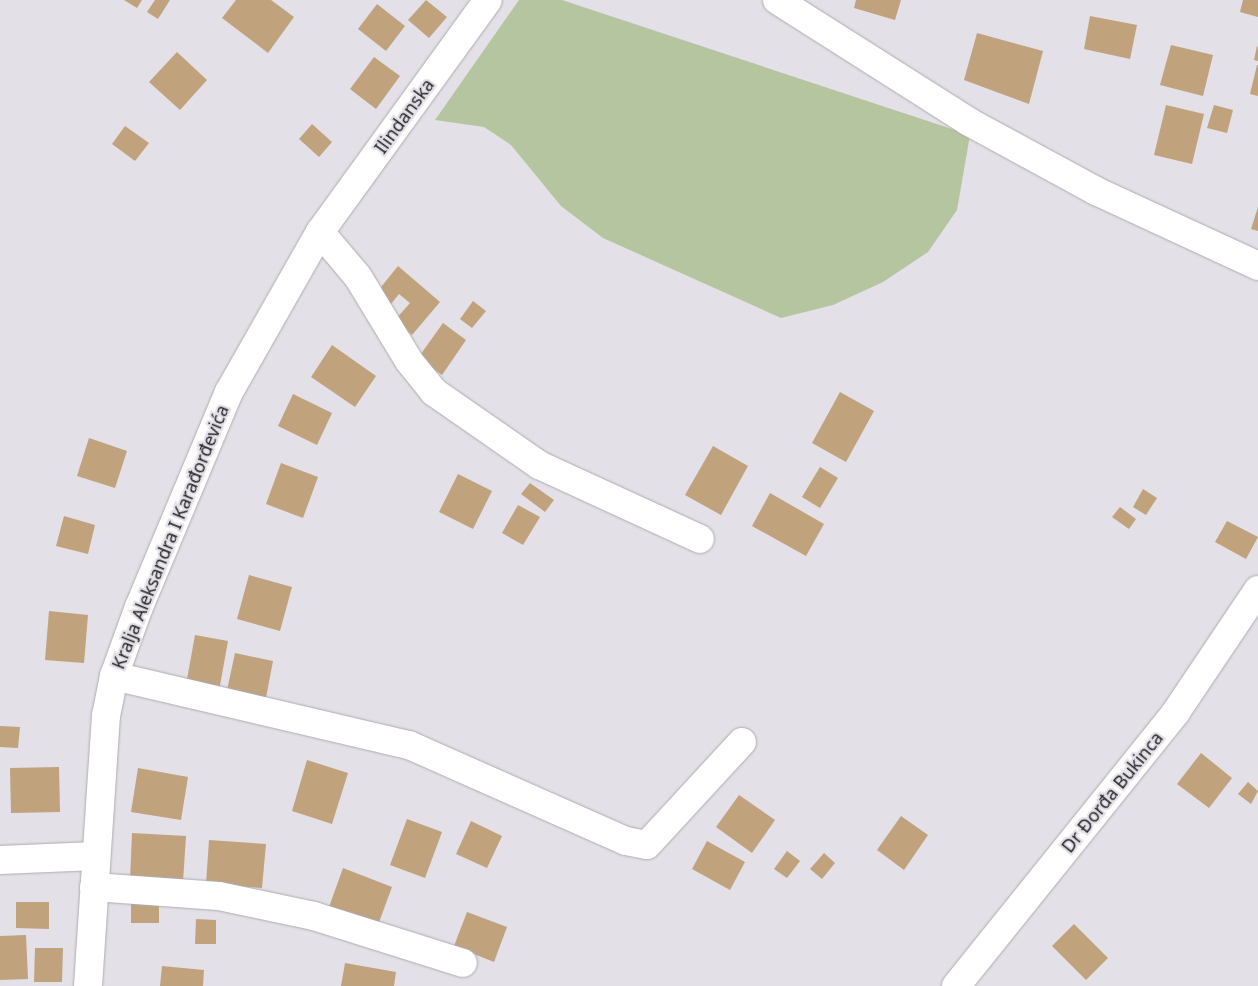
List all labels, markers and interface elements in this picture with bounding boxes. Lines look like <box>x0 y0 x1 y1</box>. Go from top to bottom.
street label: Ilindanska <box>370 74 438 158</box>
street label: Kralja Aleksandra I Karađorđevića <box>107 402 233 672</box>
street label: Dr Đorđa Bukinca <box>1057 727 1167 857</box>

